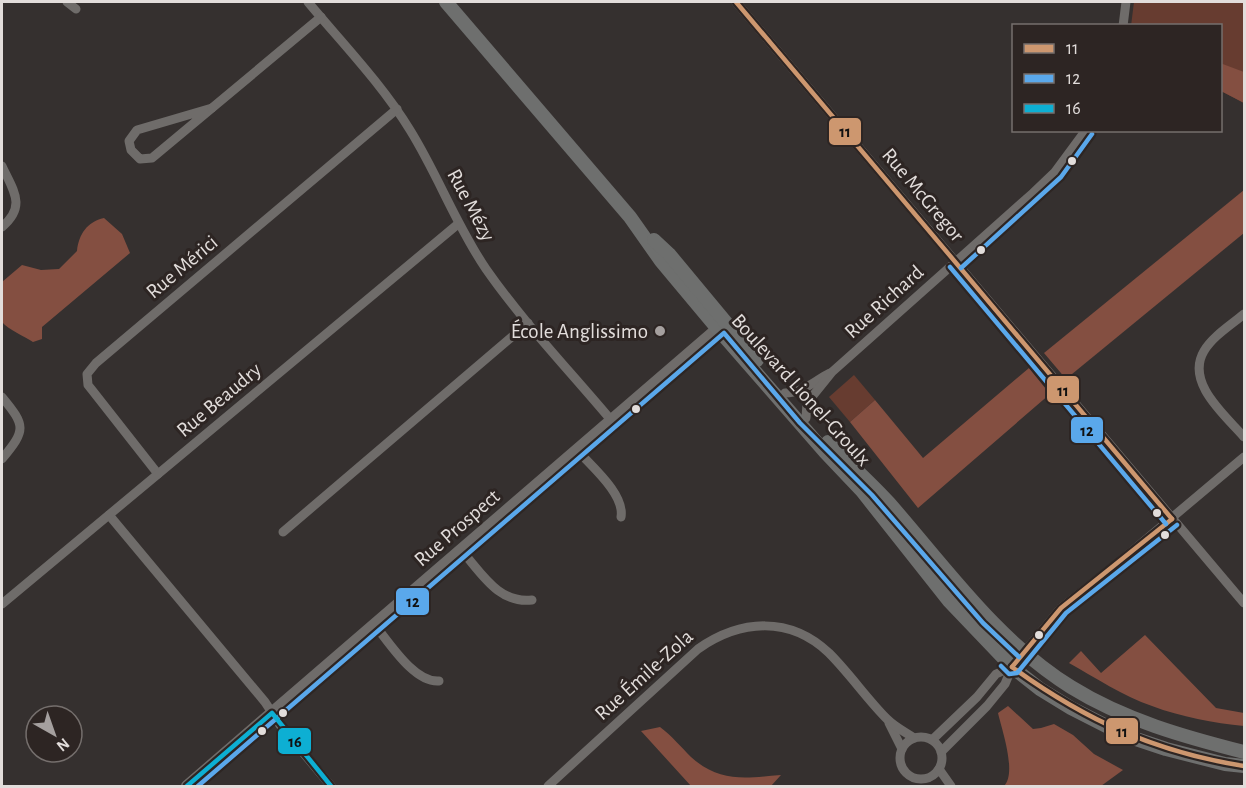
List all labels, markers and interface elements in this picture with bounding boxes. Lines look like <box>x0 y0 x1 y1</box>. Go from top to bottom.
legend <box>1012 24 1222 132</box>
text: 11 <box>1066 40 1078 58</box>
text: 12 <box>1066 70 1080 88</box>
text: 16 <box>1066 100 1081 118</box>
line badge: 11 <box>828 117 862 146</box>
text: 11 <box>839 124 851 140</box>
street label: Rue McGregor <box>878 144 968 246</box>
unlabelled marker <box>1066 155 1078 167</box>
street label: Rue Mézy <box>443 165 499 245</box>
street label: Rue Mérici <box>142 231 222 303</box>
unlabelled marker <box>975 244 987 256</box>
street label: Rue Richard <box>841 261 928 343</box>
street label: Boulevard Lionel-Groulx <box>727 310 875 470</box>
place label: École Anglissimo <box>511 319 648 342</box>
marker: École Anglissimo <box>653 324 667 338</box>
street label: Rue Beaudry <box>173 359 265 441</box>
line badge: 11 <box>1046 375 1080 404</box>
text: 11 <box>1057 383 1069 399</box>
unlabelled marker <box>630 403 642 415</box>
line badge: 12 <box>1070 416 1104 444</box>
text: 12 <box>1080 423 1094 439</box>
street label: Rue Prospect <box>410 485 504 571</box>
unlabelled marker <box>1151 507 1163 519</box>
unlabelled marker <box>1159 529 1171 541</box>
line badge: 12 <box>395 587 430 616</box>
text: 12 <box>406 594 420 610</box>
street label: Rue Émile-Zola <box>590 624 697 724</box>
unlabelled marker <box>1033 629 1045 641</box>
north arrow <box>24 704 84 764</box>
unlabelled marker <box>277 707 289 719</box>
line badge: 11 <box>1105 717 1139 745</box>
text: 11 <box>1116 724 1128 740</box>
unlabelled marker <box>256 725 268 737</box>
line badge: 16 <box>277 727 312 755</box>
text: 16 <box>288 734 302 750</box>
text: N <box>54 735 72 754</box>

